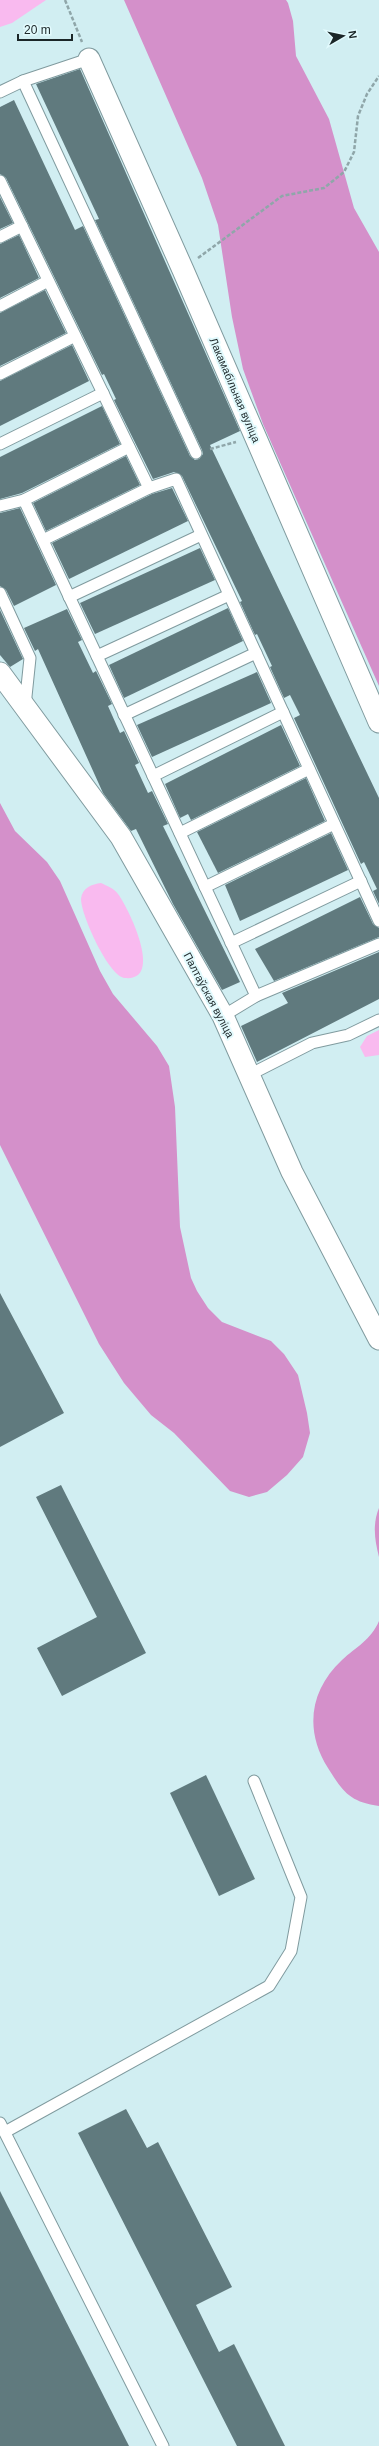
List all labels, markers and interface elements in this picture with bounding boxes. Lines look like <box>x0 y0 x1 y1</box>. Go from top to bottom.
scale bar <box>18 16 72 42</box>
north arrow <box>323 16 363 56</box>
text: 20 m <box>24 23 51 37</box>
text: N <box>346 30 359 39</box>
street label: Лакамабільная вуліца <box>208 336 263 445</box>
street label: Палтаўская вуліца <box>181 950 237 1040</box>

